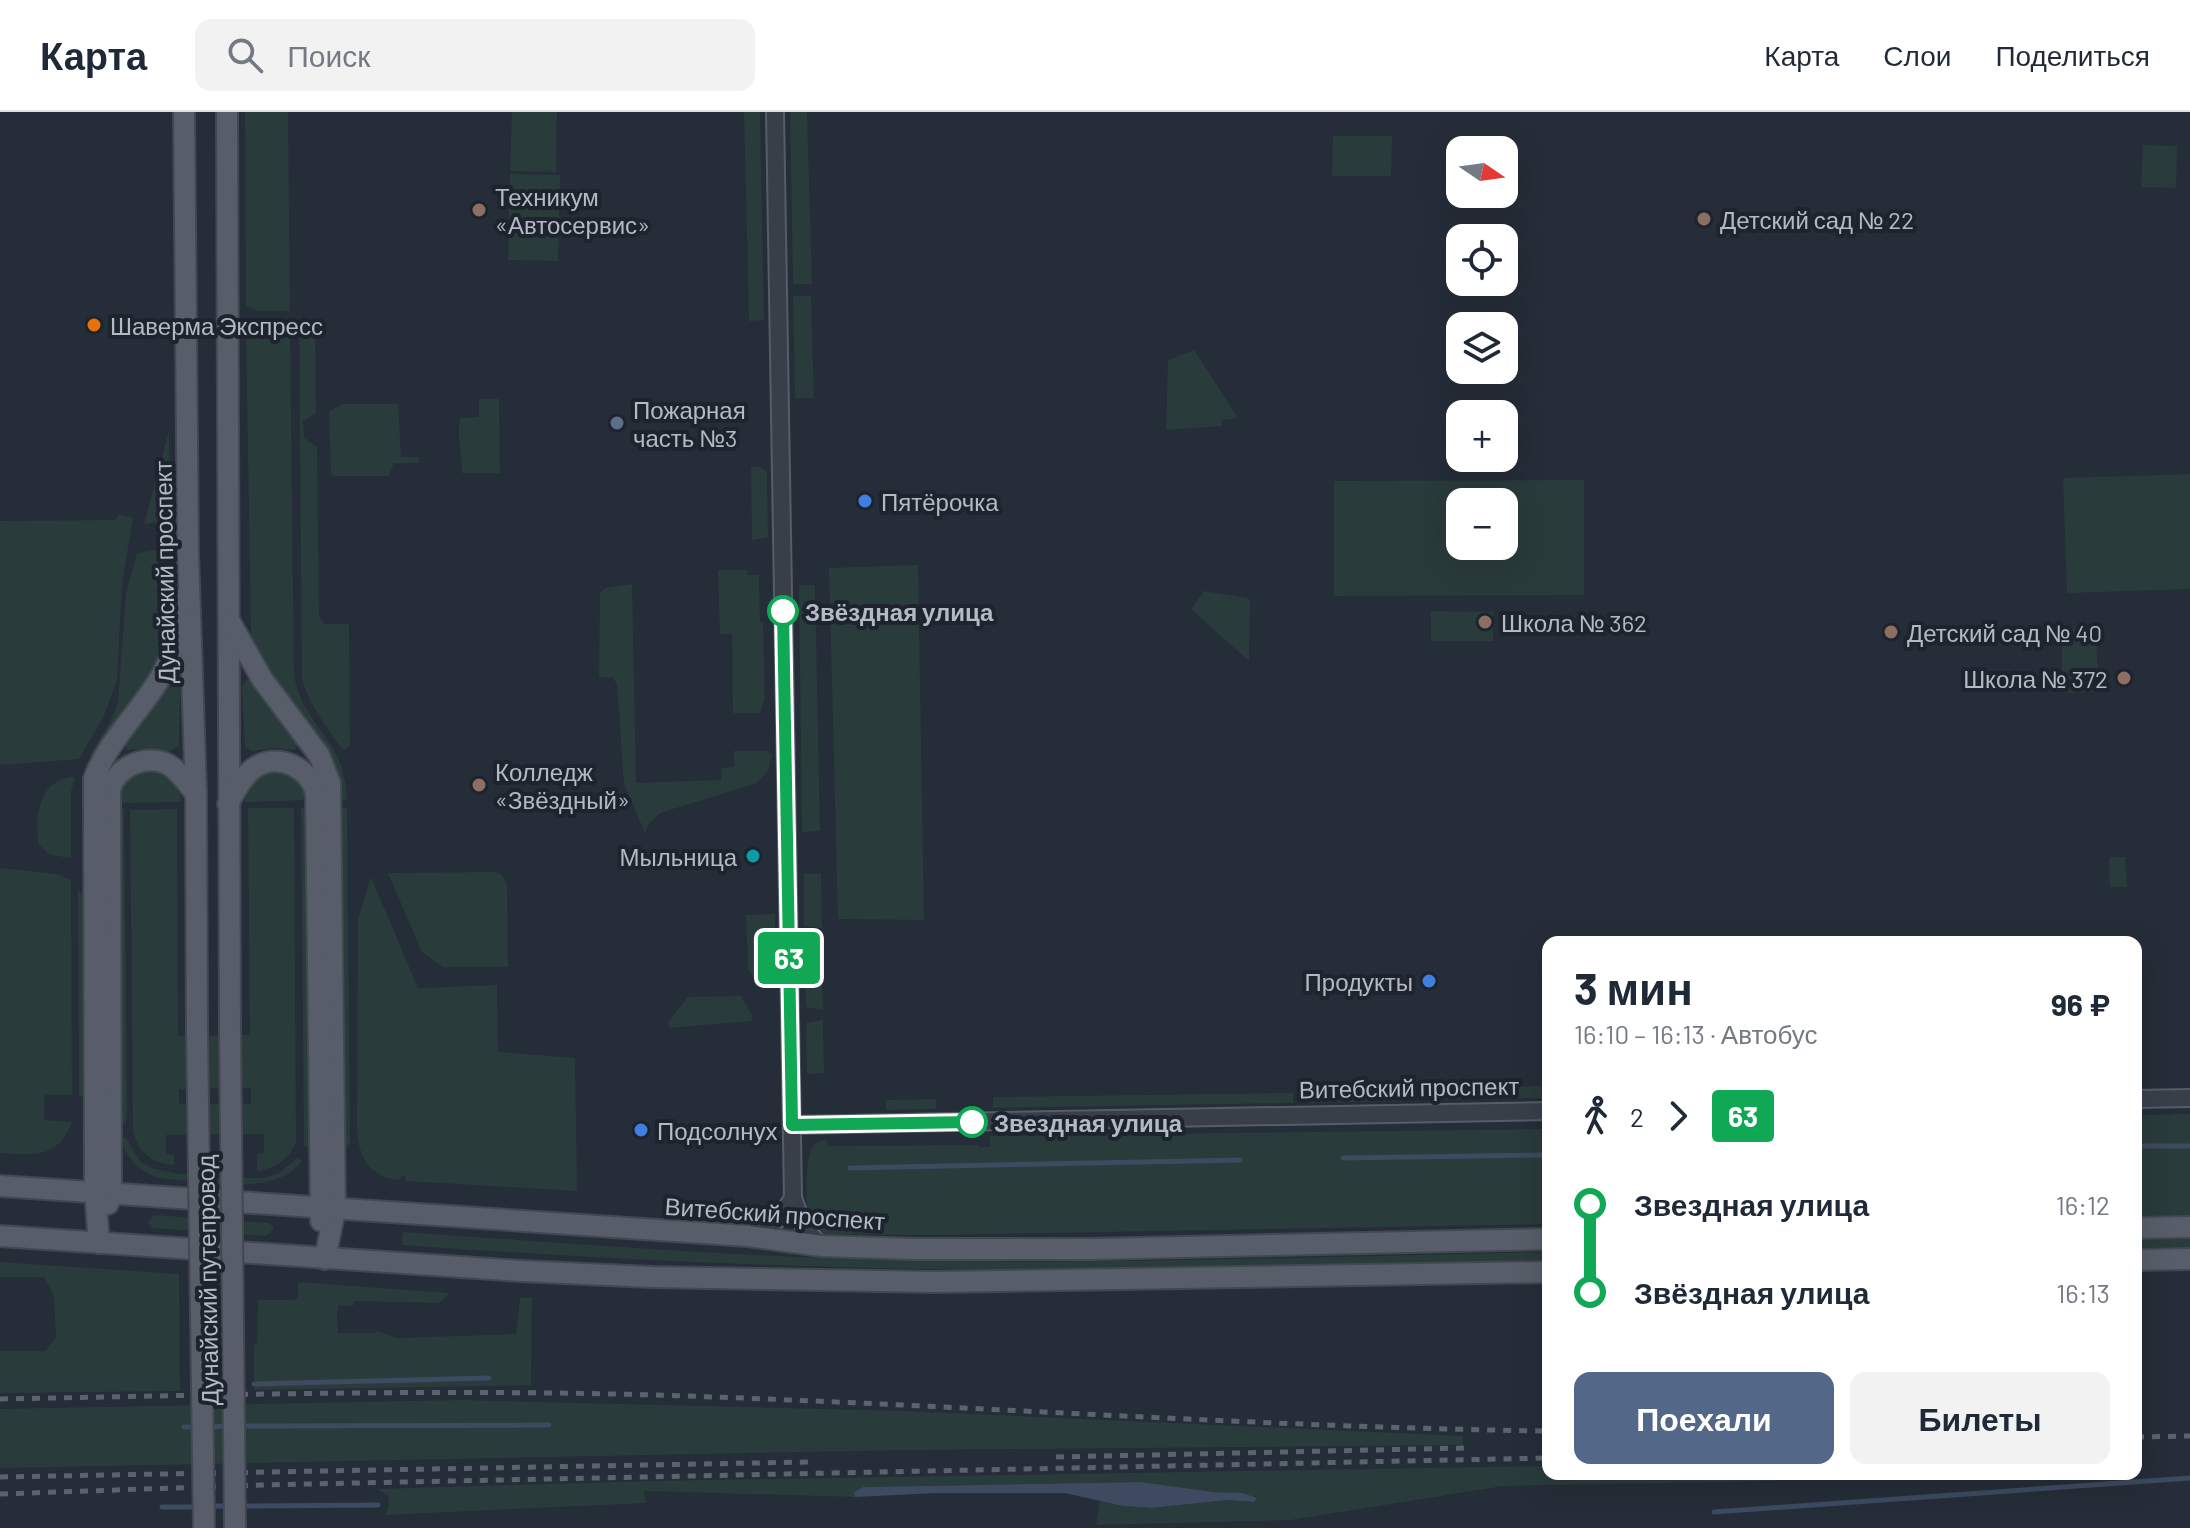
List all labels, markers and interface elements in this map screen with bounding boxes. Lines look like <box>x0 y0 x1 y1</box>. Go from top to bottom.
search box <box>195 19 755 91</box>
text: Карта <box>40 32 147 78</box>
icon: search <box>223 33 267 77</box>
text: Поиск <box>287 37 370 73</box>
text: Карта <box>1764 38 1839 72</box>
text: Слои <box>1883 38 1951 72</box>
text: Поделиться <box>1995 38 2150 72</box>
north arrow <box>1446 136 1518 208</box>
map controls <box>1446 136 1518 560</box>
place label: Техникум «Автосервис» <box>495 182 650 239</box>
marker: Техникум «Автосервис» <box>470 201 488 219</box>
place label: Детский сад № 22 <box>1720 205 1914 234</box>
marker: Детский сад № 22 <box>1695 210 1713 228</box>
button: locate <box>1446 224 1518 296</box>
place label: Шаверма Экспресс <box>110 311 323 340</box>
button: layers <box>1446 312 1518 384</box>
marker: Шаверма Экспресс <box>85 316 103 334</box>
place label: Пожарная часть №3 <box>633 395 746 452</box>
button: + <box>1446 400 1518 472</box>
marker: Пожарная часть №3 <box>608 414 626 432</box>
street label: Дунайский проспект <box>148 460 180 684</box>
place label: Пятёрочка <box>881 487 999 516</box>
button: − <box>1446 488 1518 560</box>
marker: Пятёрочка <box>856 492 874 510</box>
marker: Звёздная улица <box>768 596 798 626</box>
place label: Звёздная улица <box>805 597 994 626</box>
place label: Школа № 362 <box>1501 608 1647 637</box>
marker: Школа № 362 <box>1476 613 1494 631</box>
place label: Детский сад № 40 <box>1907 618 2102 647</box>
marker: Детский сад № 40 <box>1882 623 1900 641</box>
place label: Школа № 372 <box>1963 664 2108 693</box>
marker: Школа № 372 <box>2115 669 2133 687</box>
place label: Колледж «Звёздный» <box>495 757 630 814</box>
marker: Колледж «Звёздный» <box>470 776 488 794</box>
place label: Мыльница <box>619 842 738 871</box>
marker: Мыльница <box>744 847 762 865</box>
line badge: 63 <box>753 932 825 984</box>
text: 63 <box>774 941 804 975</box>
text: 3 мин <box>1574 961 1693 1014</box>
place label: Продукты <box>1305 967 1413 996</box>
marker: Продукты <box>1420 972 1438 990</box>
text: 96 ₽ <box>2051 986 2110 1022</box>
text: 16:10 – 16:13 · Автобус <box>1574 1018 1818 1049</box>
street label: Витебский проспект <box>1298 1071 1520 1103</box>
icon: walk <box>1574 1094 1618 1138</box>
icon: forward <box>1656 1094 1700 1138</box>
text: 63 <box>1728 1099 1758 1133</box>
text: 2 <box>1630 1101 1644 1132</box>
marker: Звездная улица <box>957 1107 987 1137</box>
place label: Звездная улица <box>994 1108 1183 1137</box>
place label: Подсолнух <box>657 1116 777 1145</box>
marker: Подсолнух <box>632 1121 650 1139</box>
street label: Дунайский путепровод <box>190 1154 224 1406</box>
text: Звездная улица <box>1634 1186 1869 1222</box>
text: 16:12 <box>2056 1189 2110 1220</box>
street label: Витебский проспект <box>664 1191 886 1235</box>
text: Звёздная улица <box>1634 1274 1869 1310</box>
text: 16:13 <box>2056 1277 2110 1308</box>
button: Поехали <box>1574 1372 1834 1464</box>
button: Билеты <box>1850 1372 2110 1464</box>

